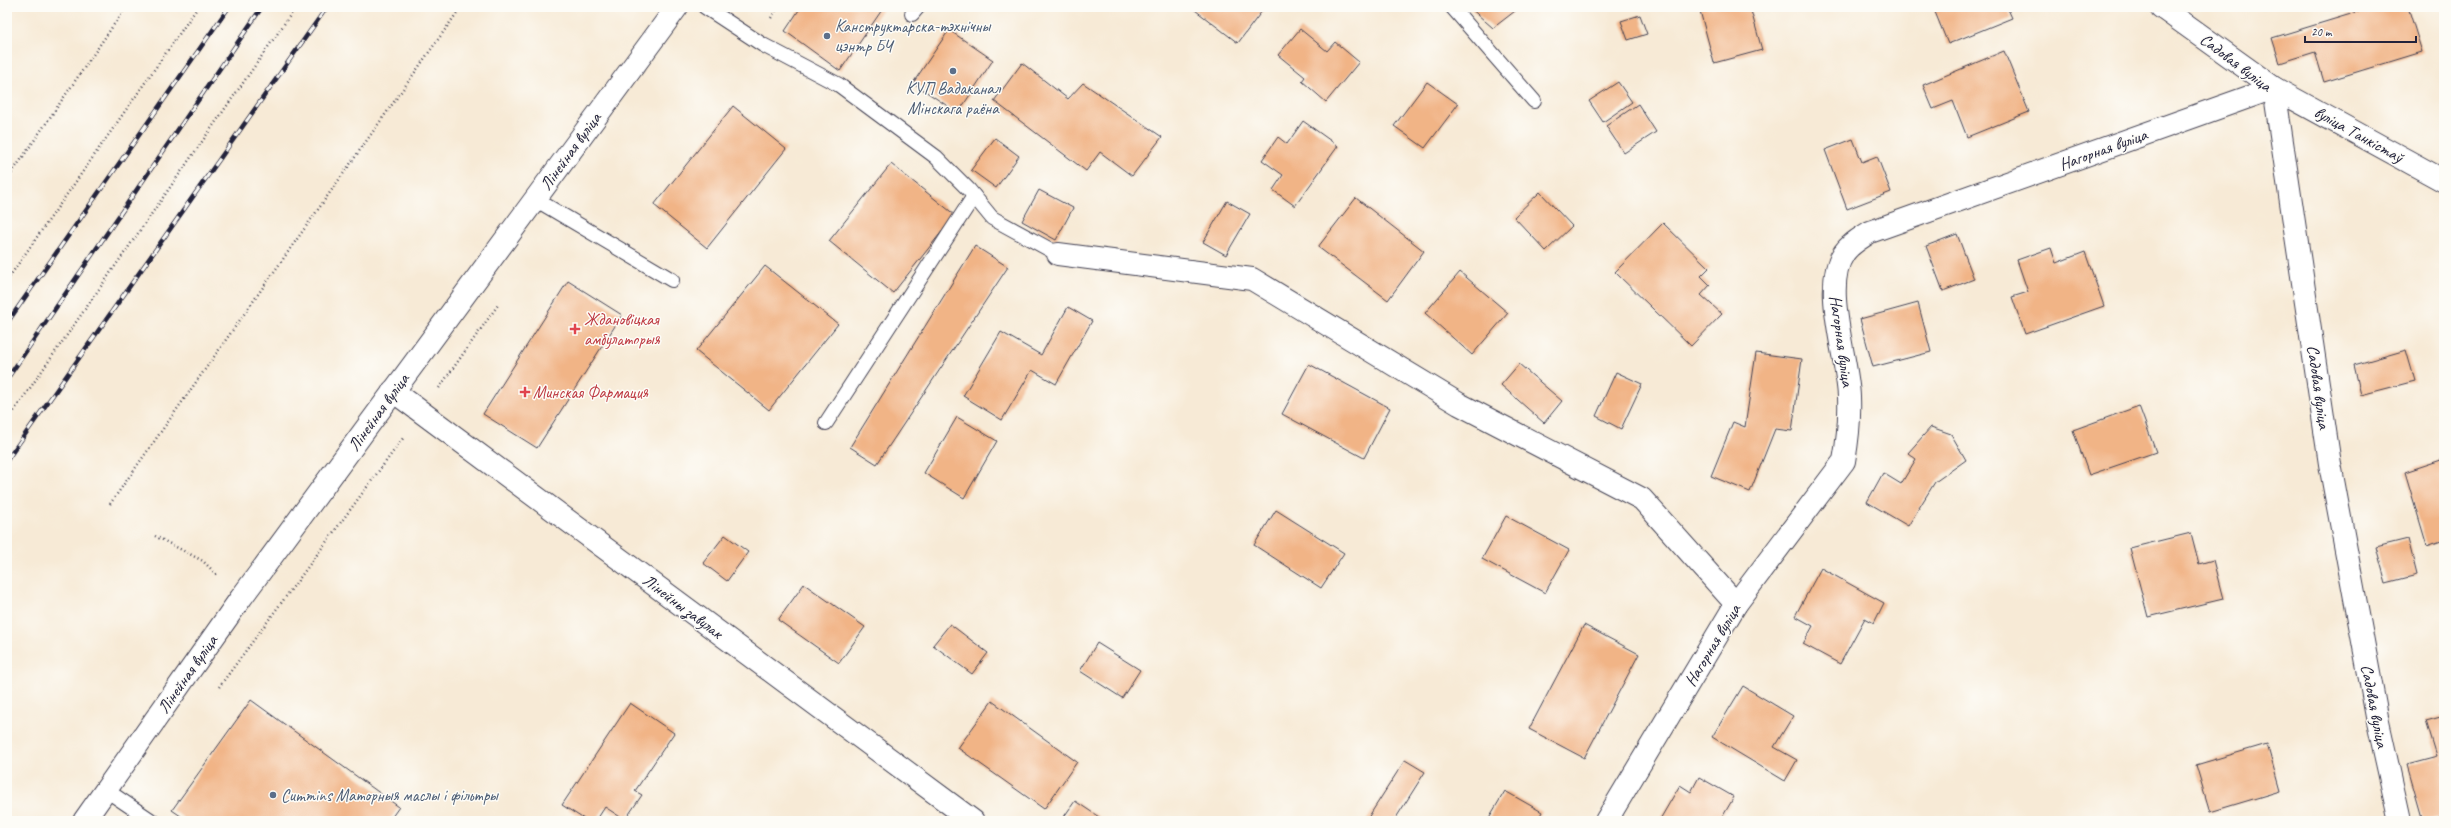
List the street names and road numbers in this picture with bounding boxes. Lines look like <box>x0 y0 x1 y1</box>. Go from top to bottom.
street label: Садовая вуліца <box>2196 29 2277 97</box>
street label: вуліца Танкістаў <box>2311 101 2409 168</box>
street label: Лінейная вуліца <box>535 107 606 194</box>
street label: Нагорная вуліца <box>2056 123 2152 175</box>
street label: Нагорная вуліца <box>1825 294 1859 390</box>
street label: Садовая вуліца <box>2302 344 2335 432</box>
street label: Лінейная вуліца <box>343 368 414 455</box>
street label: Лінейны завулак <box>638 570 728 645</box>
street label: Нагорная вуліца <box>1680 599 1746 690</box>
street label: Лінейная вуліца <box>153 630 223 717</box>
street label: Садовая вуліца <box>2356 663 2393 751</box>

